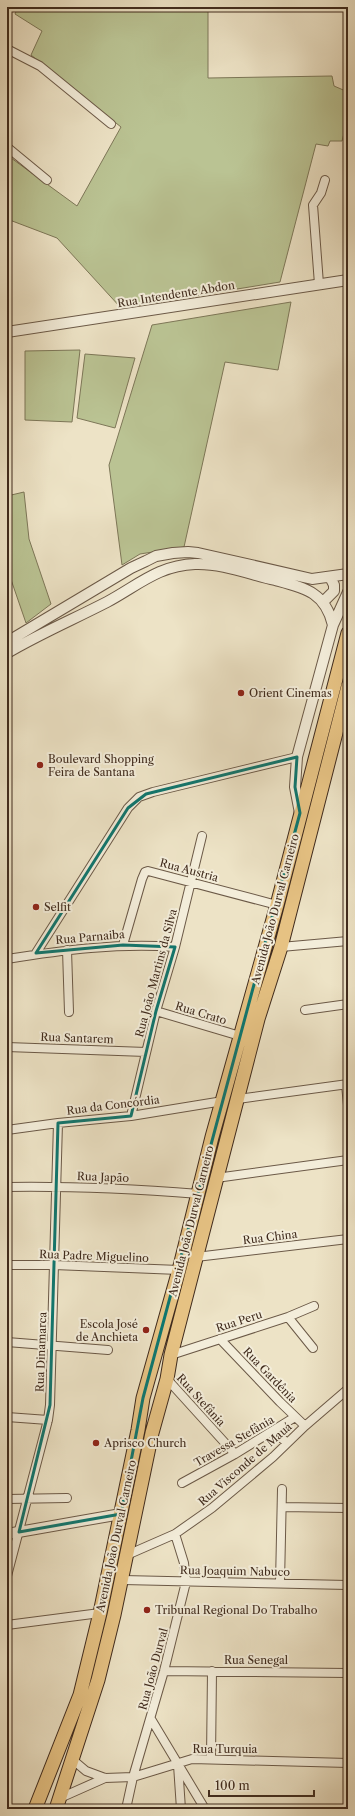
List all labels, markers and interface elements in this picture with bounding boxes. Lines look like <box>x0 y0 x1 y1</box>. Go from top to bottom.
street label: Rua Intendente Abdon <box>116 278 236 310</box>
place label: Orient Cinemas <box>249 686 332 700</box>
marker: Orient Cinemas <box>236 688 246 698</box>
place label: Boulevard Shopping Feira de Santana <box>48 752 154 779</box>
marker: Boulevard Shopping Feira de Santana <box>35 760 45 770</box>
street label: Avenida João Durval Carneiro <box>248 832 302 987</box>
street label: Rua Austria <box>158 855 220 885</box>
place label: Selfit <box>44 900 71 914</box>
marker: Selfit <box>31 902 41 912</box>
street label: Rua João Martins da Silva <box>132 907 180 1039</box>
street label: Rua Parnaiba <box>55 927 125 947</box>
street label: Rua Crato <box>174 999 229 1028</box>
street label: Rua Santarem <box>40 1030 115 1046</box>
street label: Rua da Concórdia <box>66 1092 161 1118</box>
street label: Avenida João Durval Carneiro <box>165 1144 217 1299</box>
street label: Rua Japão <box>77 1169 130 1185</box>
street label: Rua China <box>242 1227 298 1247</box>
street label: Rua Padre Miguelino <box>39 1247 149 1265</box>
street label: Rua Peru <box>214 1307 264 1335</box>
street label: Rua Dinamarca <box>33 1311 49 1392</box>
place label: Escola José de Anchieta <box>76 1317 138 1344</box>
marker: Escola José de Anchieta <box>141 1325 151 1335</box>
street label: Rua Gardênia <box>240 1344 300 1406</box>
street label: Rua Stefânia <box>174 1371 228 1429</box>
street label: Travessa Stefânia <box>192 1412 277 1470</box>
street label: Rua Visconde de Mauá <box>195 1419 295 1508</box>
place label: Aprisco Church <box>103 1436 187 1450</box>
marker: Aprisco Church <box>91 1438 101 1448</box>
street label: Avenida João Durval Carneiro <box>93 1458 139 1614</box>
street label: Rua Joaquim Nabuco <box>180 1563 290 1579</box>
place label: Tribunal Regional Do Trabalho <box>155 1603 318 1617</box>
marker: Tribunal Regional Do Trabalho <box>142 1605 152 1615</box>
street label: Rua João Durval <box>135 1626 171 1712</box>
street label: Rua Senegal <box>224 1653 289 1667</box>
street label: Rua Turquia <box>193 1742 258 1756</box>
scale bar <box>209 1772 314 1798</box>
text: 100 m <box>215 1778 250 1793</box>

